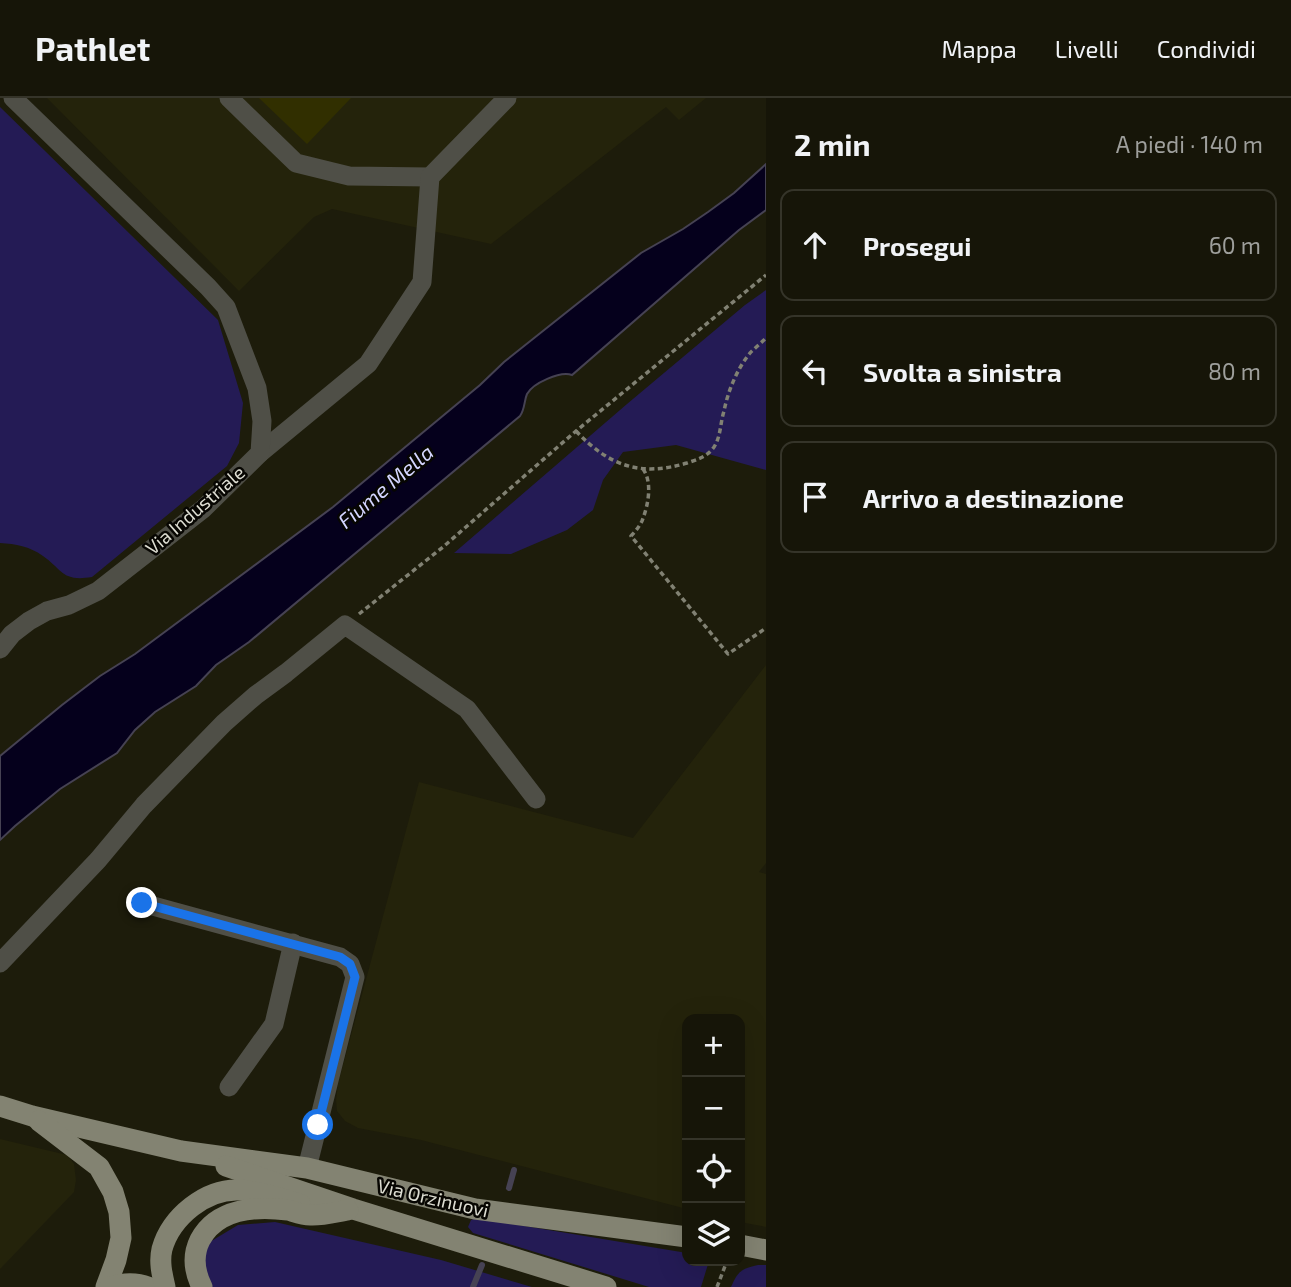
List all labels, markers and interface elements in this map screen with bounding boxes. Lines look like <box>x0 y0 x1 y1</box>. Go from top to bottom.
text: Pathlet <box>35 28 150 68</box>
text: Mappa <box>941 34 1017 63</box>
text: Livelli <box>1055 34 1119 63</box>
text: Condividi <box>1157 34 1256 63</box>
text: 2 min <box>794 126 871 162</box>
text: A piedi · 140 m <box>1116 130 1263 158</box>
icon: ahead <box>796 226 834 264</box>
text: Prosegui <box>863 230 971 261</box>
text: 60 m <box>1209 231 1261 259</box>
icon: left <box>796 352 834 390</box>
text: Svolta a sinistra <box>863 356 1062 387</box>
text: 80 m <box>1208 357 1261 385</box>
water label: Fiume Mella <box>332 439 438 533</box>
street label: Via Industriale <box>140 460 249 559</box>
icon: arrive <box>796 478 834 516</box>
text: Arrivo a destinazione <box>863 482 1124 513</box>
route end <box>126 887 157 918</box>
map controls <box>682 1014 745 1266</box>
button: + <box>682 1014 745 1077</box>
button: − <box>682 1077 745 1140</box>
route start <box>302 1109 333 1140</box>
button: locate <box>682 1140 745 1203</box>
street label: Via Orzinuovi <box>375 1174 491 1221</box>
button: layers <box>682 1203 745 1266</box>

